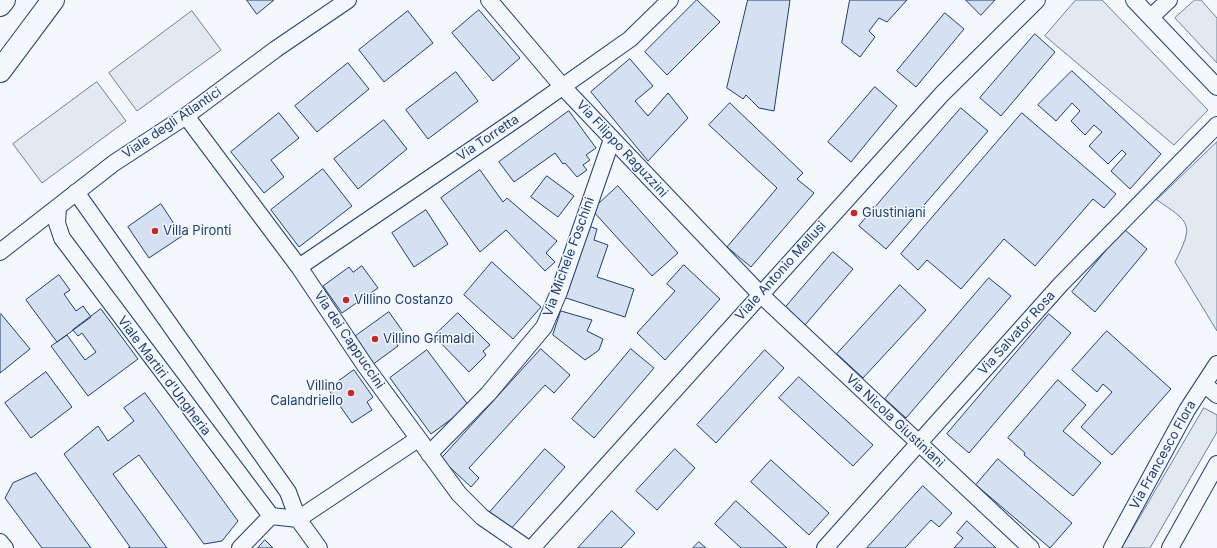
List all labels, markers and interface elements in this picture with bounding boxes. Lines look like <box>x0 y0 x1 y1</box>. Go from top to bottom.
street label: Viale degli Atlantici <box>119 84 225 162</box>
street label: Via Filippo Raguzzini <box>573 97 671 201</box>
street label: Via Torretta <box>454 112 522 164</box>
street label: Via Michele Foschini <box>540 195 598 319</box>
place label: Giustiniani <box>862 205 926 221</box>
marker: Giustiniani <box>849 208 859 218</box>
street label: Viale Antonio Mellusi <box>732 218 830 324</box>
place label: Villa Pironti <box>163 223 231 239</box>
marker: Villa Pironti <box>150 226 160 236</box>
street label: Via dei Cappuccini <box>310 288 388 392</box>
street label: Via Salvator Rosa <box>975 288 1059 378</box>
place label: Villino Costanzo <box>354 292 453 308</box>
marker: Villino Costanzo <box>341 295 351 305</box>
street label: Viale Martiri d'Ungheria <box>114 313 214 439</box>
place label: Villino Grimaldi <box>383 331 475 347</box>
marker: Villino Grimaldi <box>370 334 380 344</box>
street label: Via Nicola Giustiniani <box>842 371 948 471</box>
place label: Villino Calandriello <box>270 378 343 409</box>
marker: Villino Calandriello <box>346 388 356 398</box>
street label: Via Francesco Flora <box>1127 398 1199 512</box>

